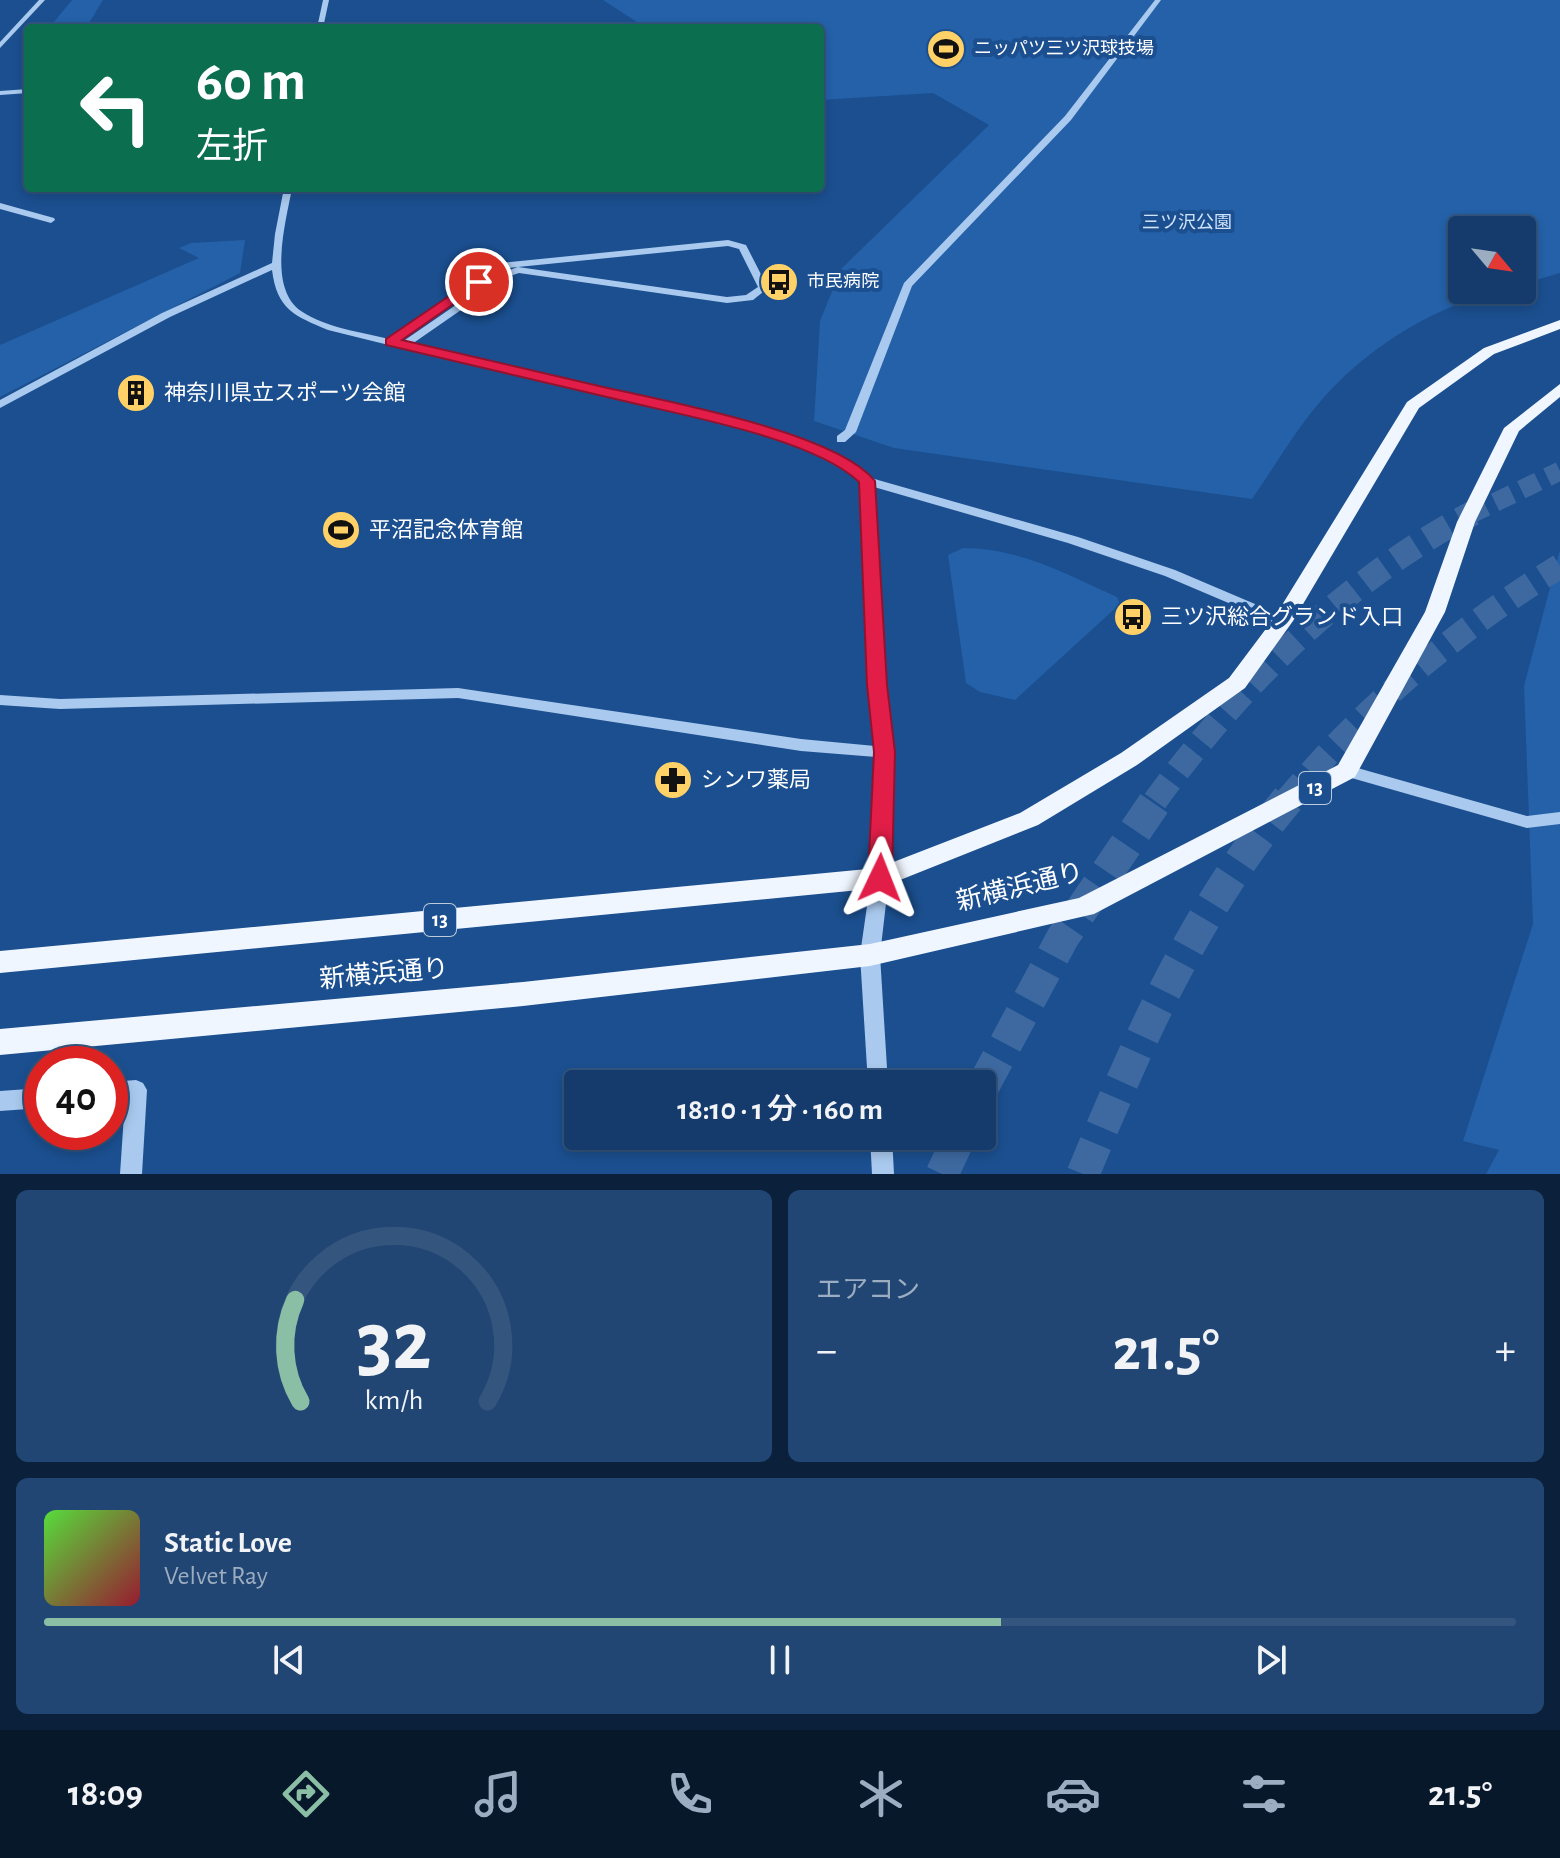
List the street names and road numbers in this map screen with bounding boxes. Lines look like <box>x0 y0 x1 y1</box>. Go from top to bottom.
road number: 13 <box>1299 772 1331 804</box>
street label: 新横浜通り <box>954 858 1086 915</box>
road number: 13 <box>424 904 456 936</box>
street label: 新横浜通り <box>318 954 450 993</box>

